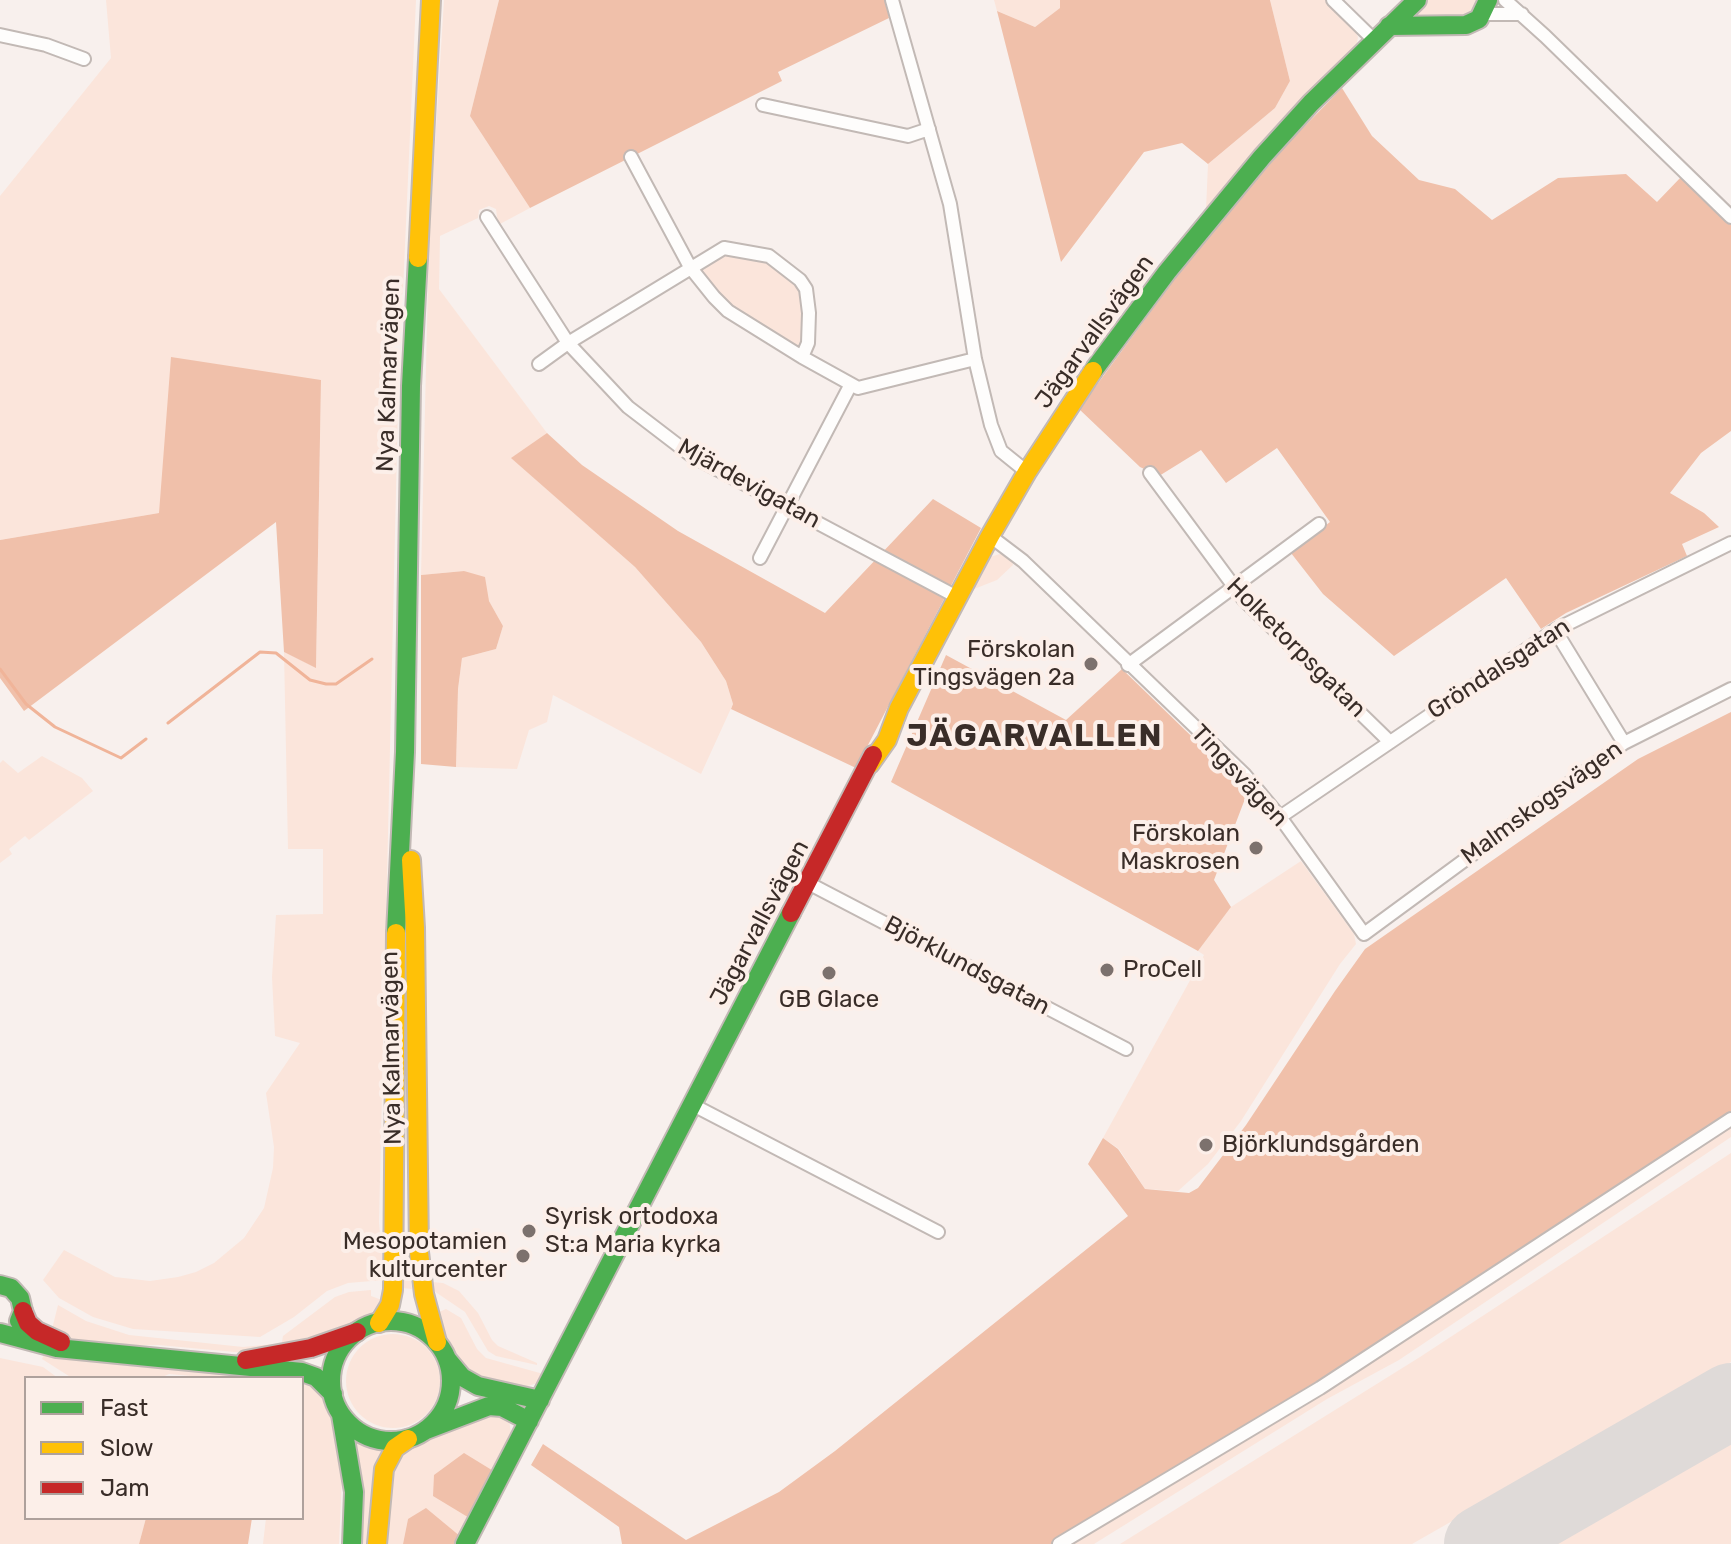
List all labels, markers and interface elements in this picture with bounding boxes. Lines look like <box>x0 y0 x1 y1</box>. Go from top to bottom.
street label: Jägarvallsvägen <box>1030 250 1160 414</box>
street label: Nya Kalmarvägen <box>371 278 407 472</box>
street label: Mjärdevigatan <box>673 433 825 535</box>
street label: Holketorpsgatan <box>1220 572 1372 724</box>
street label: Gröndalsgatan <box>1422 612 1576 726</box>
place label: Förskolan Tingsvägen 2a <box>913 636 1075 692</box>
marker: Förskolan Tingsvägen 2a <box>1082 655 1100 673</box>
district label: JÄGARVALLEN <box>906 718 1164 756</box>
street label: Tingsvägen <box>1185 719 1293 833</box>
street label: Malmskogsvägen <box>1456 735 1628 871</box>
place label: Förskolan Maskrosen <box>1120 820 1240 876</box>
street label: Jägarvallsvägen <box>704 835 816 1011</box>
marker: Förskolan Maskrosen <box>1247 839 1265 857</box>
street label: Björklundsgatan <box>879 910 1055 1022</box>
street label: Nya Kalmarvägen <box>376 951 408 1145</box>
place label: ProCell <box>1123 956 1202 984</box>
marker: ProCell <box>1098 961 1116 979</box>
marker: GB Glace <box>820 964 838 982</box>
place label: GB Glace <box>779 986 879 1014</box>
place label: Björklundsgården <box>1222 1131 1419 1159</box>
marker: Björklundsgården <box>1197 1136 1215 1154</box>
place label: Syrisk ortodoxa St:a Maria kyrka <box>545 1203 721 1259</box>
marker: Syrisk ortodoxa St:a Maria kyrka <box>520 1222 538 1240</box>
place label: Mesopotamien kulturcenter <box>343 1228 507 1284</box>
marker: Mesopotamien kulturcenter <box>514 1247 532 1265</box>
legend <box>24 1376 304 1520</box>
text: Fast <box>100 1394 148 1422</box>
text: Slow <box>100 1434 153 1462</box>
text: Jam <box>100 1474 150 1502</box>

